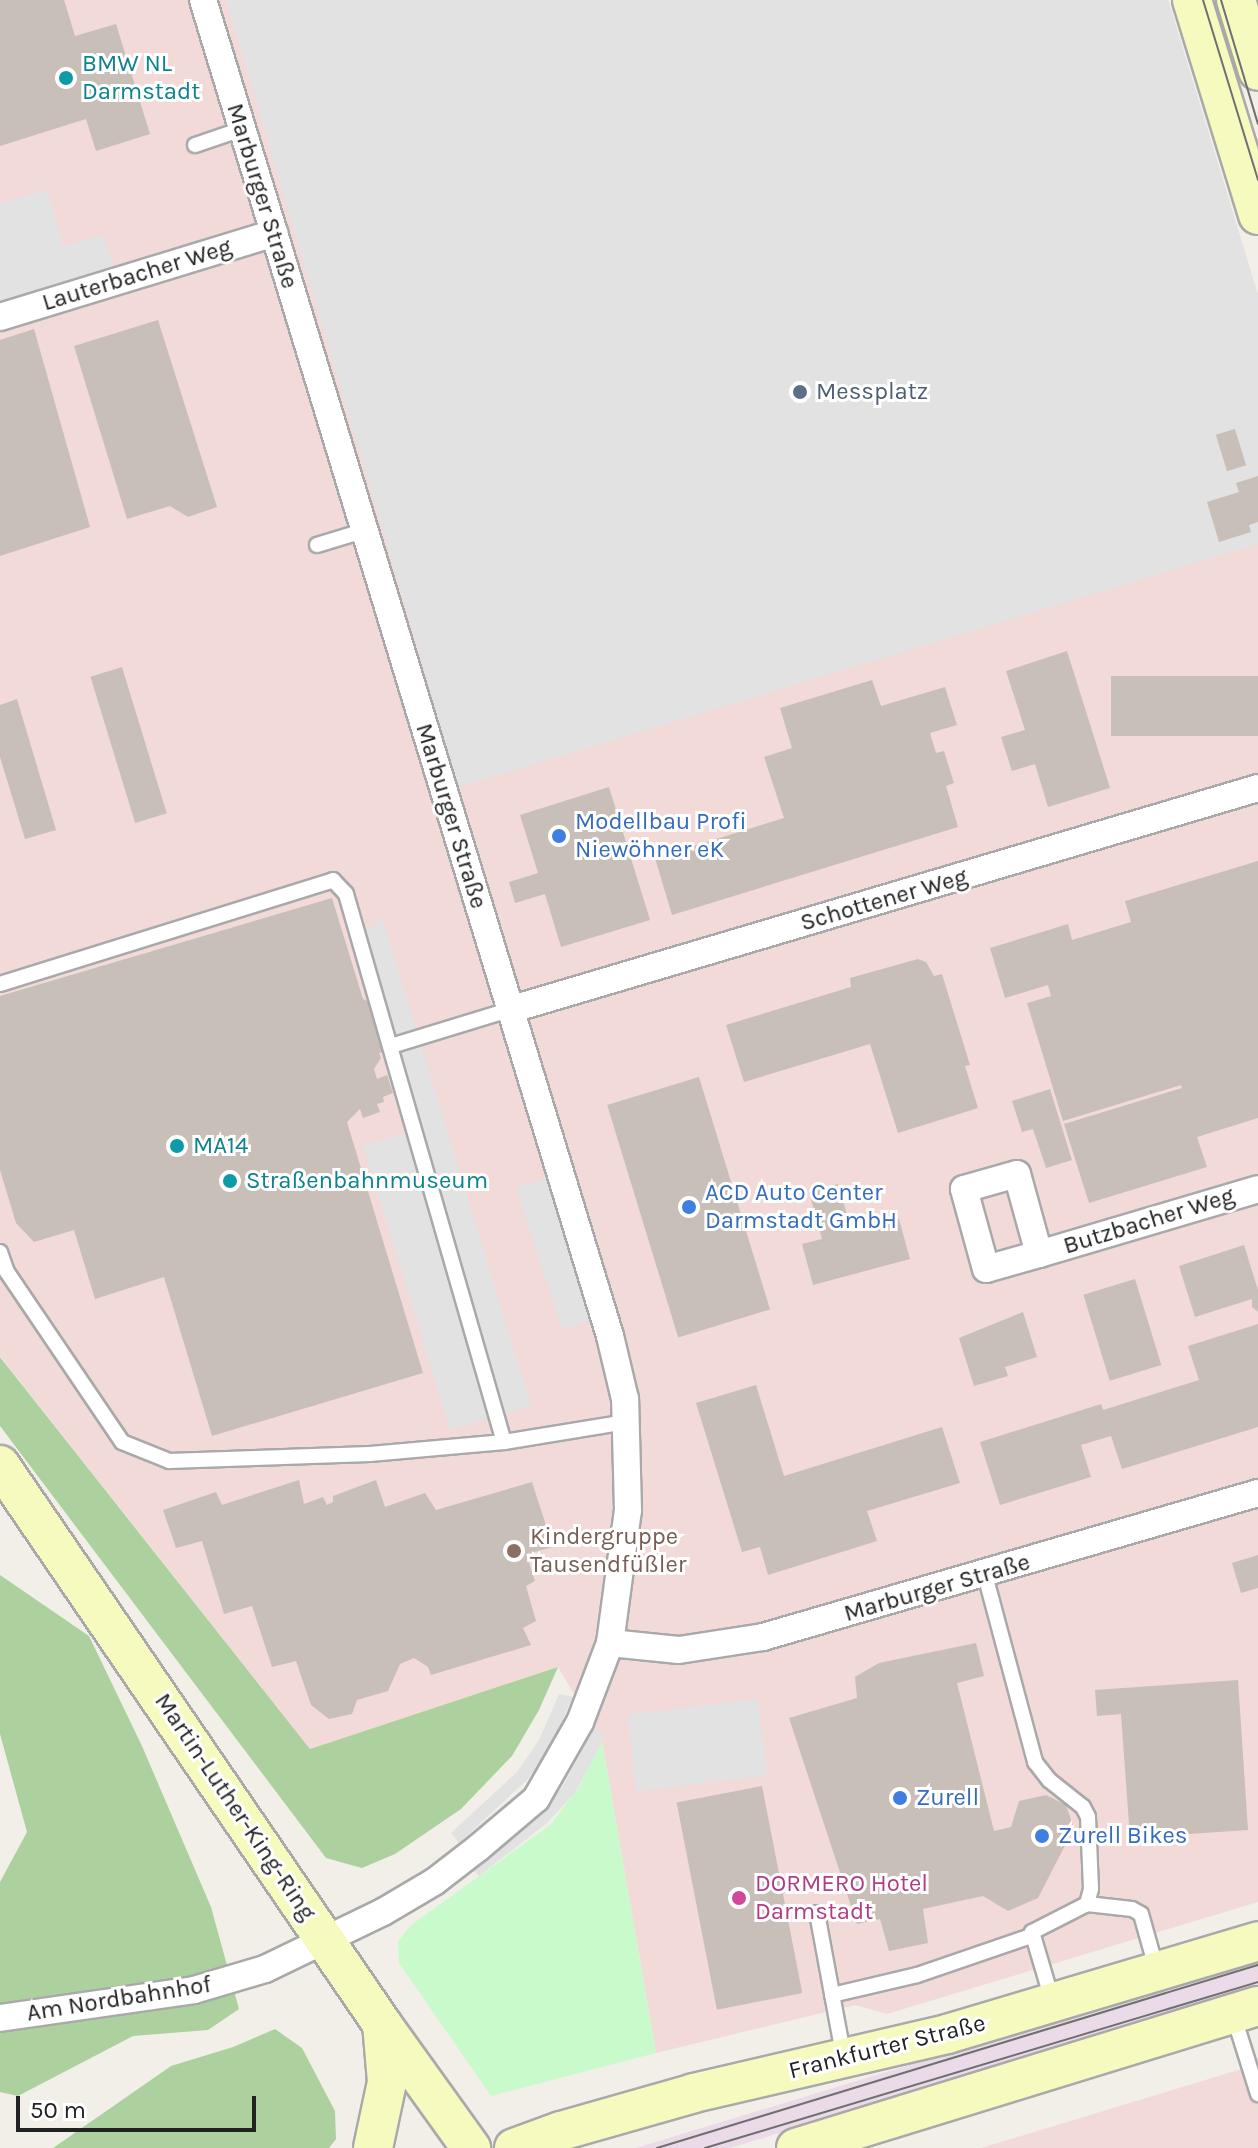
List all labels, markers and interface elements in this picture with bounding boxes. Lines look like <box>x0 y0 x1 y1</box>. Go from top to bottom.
place label: BMW NL Darmstadt <box>82 50 200 106</box>
marker: BMW NL Darmstadt <box>57 69 75 87</box>
street label: Marburger Straße <box>220 100 304 292</box>
street label: Lauterbacher Weg <box>39 232 235 318</box>
place label: Messplatz <box>816 378 928 406</box>
marker: Messplatz <box>791 383 809 401</box>
street label: Marburger Straße <box>409 720 493 912</box>
place label: Modellbau Profi Niewöhner eK <box>575 808 747 864</box>
marker: Modellbau Profi Niewöhner eK <box>550 827 568 845</box>
street label: Schottener Weg <box>797 862 971 938</box>
place label: MA14 <box>193 1132 248 1160</box>
marker: MA14 <box>168 1137 186 1155</box>
place label: Straßenbahnmuseum <box>246 1167 488 1195</box>
marker: Straßenbahnmuseum <box>221 1172 239 1190</box>
place label: ACD Auto Center Darmstadt GmbH <box>705 1179 897 1235</box>
street label: Butzbacher Weg <box>1060 1181 1238 1261</box>
marker: ACD Auto Center Darmstadt GmbH <box>680 1198 698 1216</box>
place label: Kindergruppe Tausendfüßler <box>530 1523 687 1579</box>
marker: Kindergruppe Tausendfüßler <box>505 1542 523 1560</box>
street label: Marburger Straße <box>841 1548 1033 1628</box>
street label: Martin-Luther-King-Ring <box>148 1688 322 1926</box>
place label: Zurell <box>916 1784 979 1812</box>
marker: Zurell <box>891 1789 909 1807</box>
place label: Zurell Bikes <box>1058 1822 1187 1850</box>
marker: Zurell Bikes <box>1033 1827 1051 1845</box>
place label: DORMERO Hotel Darmstadt <box>755 1870 928 1926</box>
marker: DORMERO Hotel Darmstadt <box>730 1889 748 1907</box>
street label: Am Nordbahnhof <box>25 1970 213 2028</box>
street label: Frankfurter Straße <box>786 2009 988 2085</box>
scale bar <box>20 2080 260 2130</box>
text: 50 m <box>30 2096 86 2124</box>

